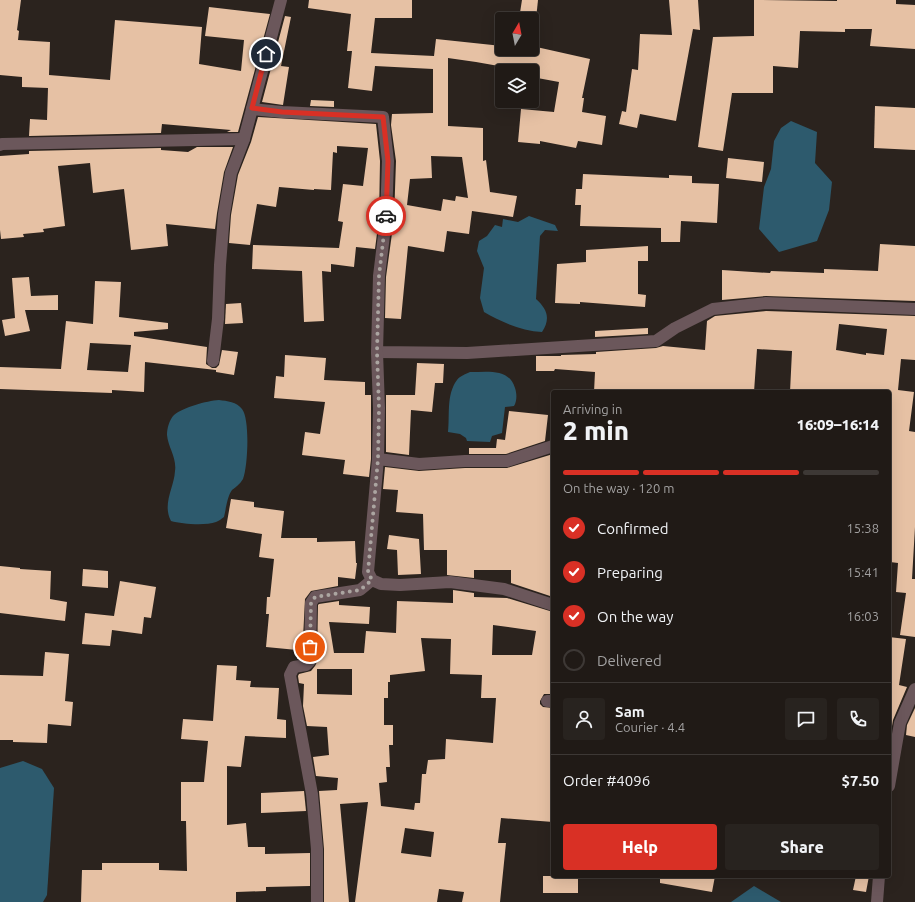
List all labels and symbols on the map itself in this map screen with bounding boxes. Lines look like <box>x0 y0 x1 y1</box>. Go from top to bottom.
north arrow <box>495 12 539 56</box>
pin <box>249 37 283 71</box>
courier <box>366 196 406 236</box>
pin <box>293 630 327 664</box>

